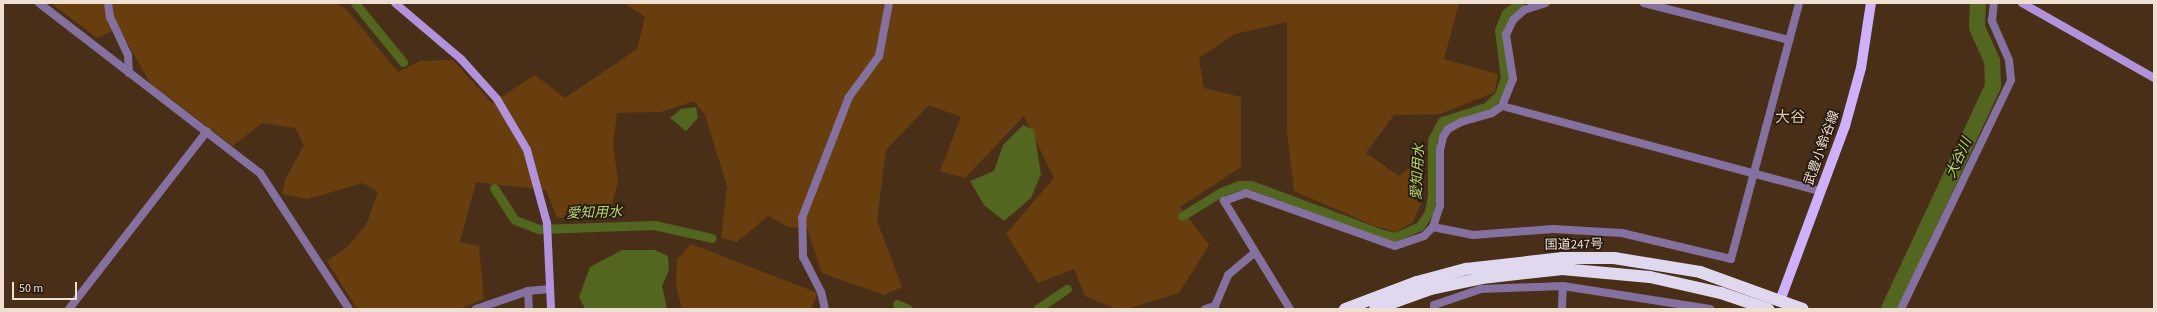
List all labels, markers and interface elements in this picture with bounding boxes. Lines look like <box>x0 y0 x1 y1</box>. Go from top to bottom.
district label: 大谷 <box>1775 109 1805 127</box>
street label: 武豊小鈴谷線 <box>1801 109 1843 187</box>
water label: 大谷川 <box>1943 135 1975 181</box>
water label: 愛知用水 <box>1408 144 1428 200</box>
water label: 愛知用水 <box>566 204 622 222</box>
street label: 国道247号 <box>1545 237 1603 253</box>
scale bar <box>14 274 79 300</box>
text: 50 m <box>19 280 43 297</box>

